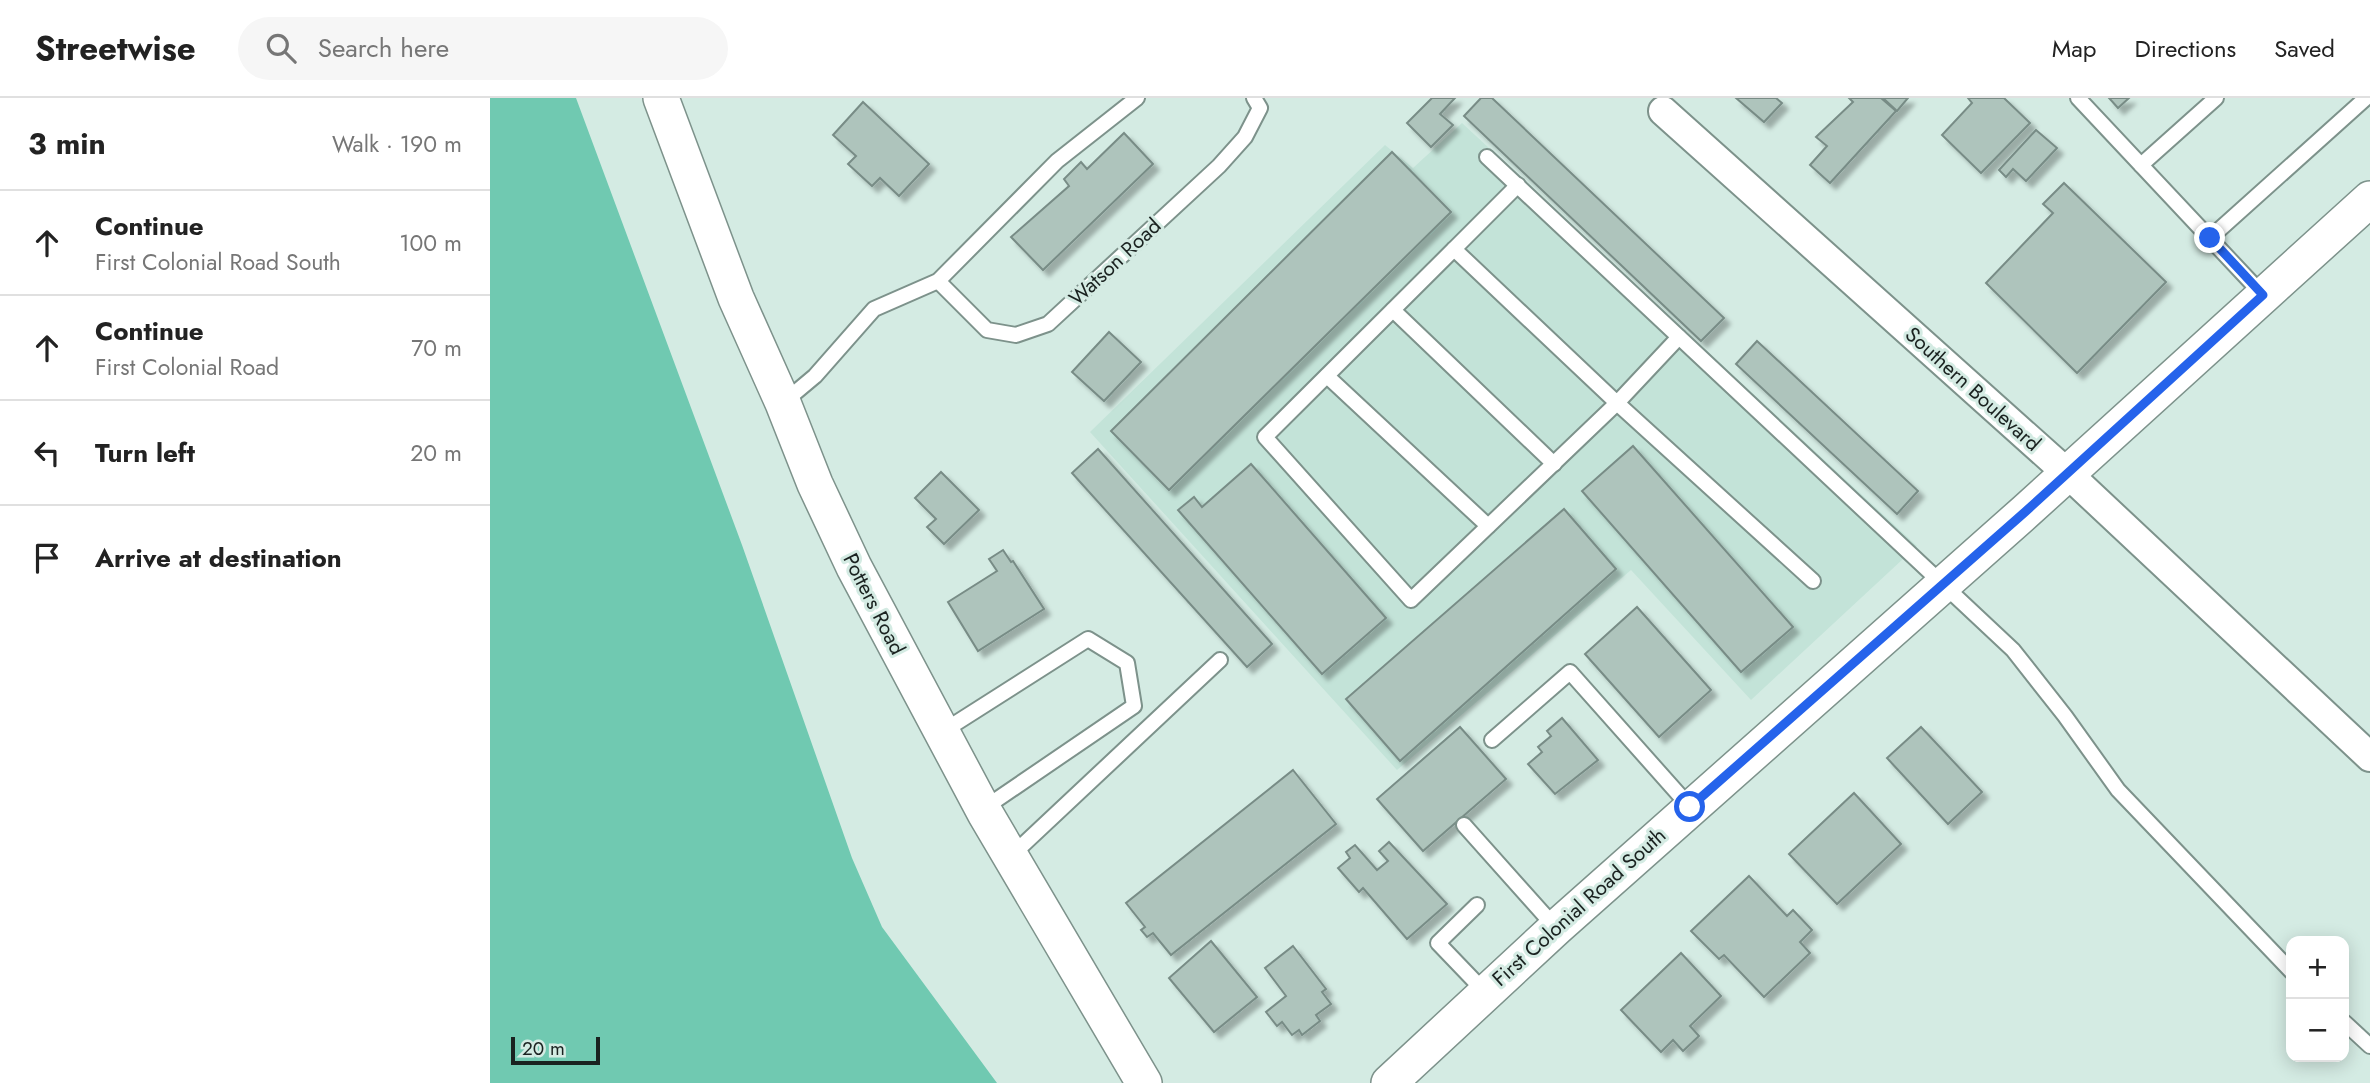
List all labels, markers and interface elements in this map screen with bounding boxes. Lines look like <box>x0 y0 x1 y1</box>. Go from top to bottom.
search box <box>238 17 728 80</box>
text: Streetwise <box>35 25 196 72</box>
icon: search <box>262 29 300 67</box>
text: Search here <box>318 29 449 67</box>
text: Map <box>2052 31 2097 66</box>
text: Directions <box>2135 31 2236 66</box>
text: Saved <box>2274 31 2335 66</box>
text: 3 min <box>28 122 106 165</box>
text: Walk · 190 m <box>332 127 462 161</box>
text: Continue <box>95 207 204 245</box>
street label: Watson Road <box>1062 211 1168 313</box>
route end <box>2194 222 2225 253</box>
icon: ahead <box>28 224 66 262</box>
text: 100 m <box>399 226 462 260</box>
text: First Colonial Road South <box>95 245 341 279</box>
text: Continue <box>95 312 204 350</box>
street label: Southern Boulevard <box>1899 320 2047 458</box>
icon: ahead <box>28 329 66 367</box>
text: 70 m <box>411 331 462 365</box>
text: First Colonial Road <box>95 350 279 384</box>
icon: left <box>28 434 66 472</box>
text: Turn left <box>95 434 195 472</box>
text: 20 m <box>410 436 462 470</box>
icon: arrive <box>28 539 66 577</box>
text: Arrive at destination <box>95 539 342 577</box>
street label: Potters Road <box>836 548 912 660</box>
route start <box>1674 791 1705 822</box>
street label: First Colonial Road South <box>1486 821 1672 993</box>
map controls <box>2286 936 2349 1062</box>
button: + <box>2286 936 2349 999</box>
button: − <box>2286 999 2349 1062</box>
scale bar <box>511 1034 600 1066</box>
text: 20 m <box>522 1035 565 1062</box>

